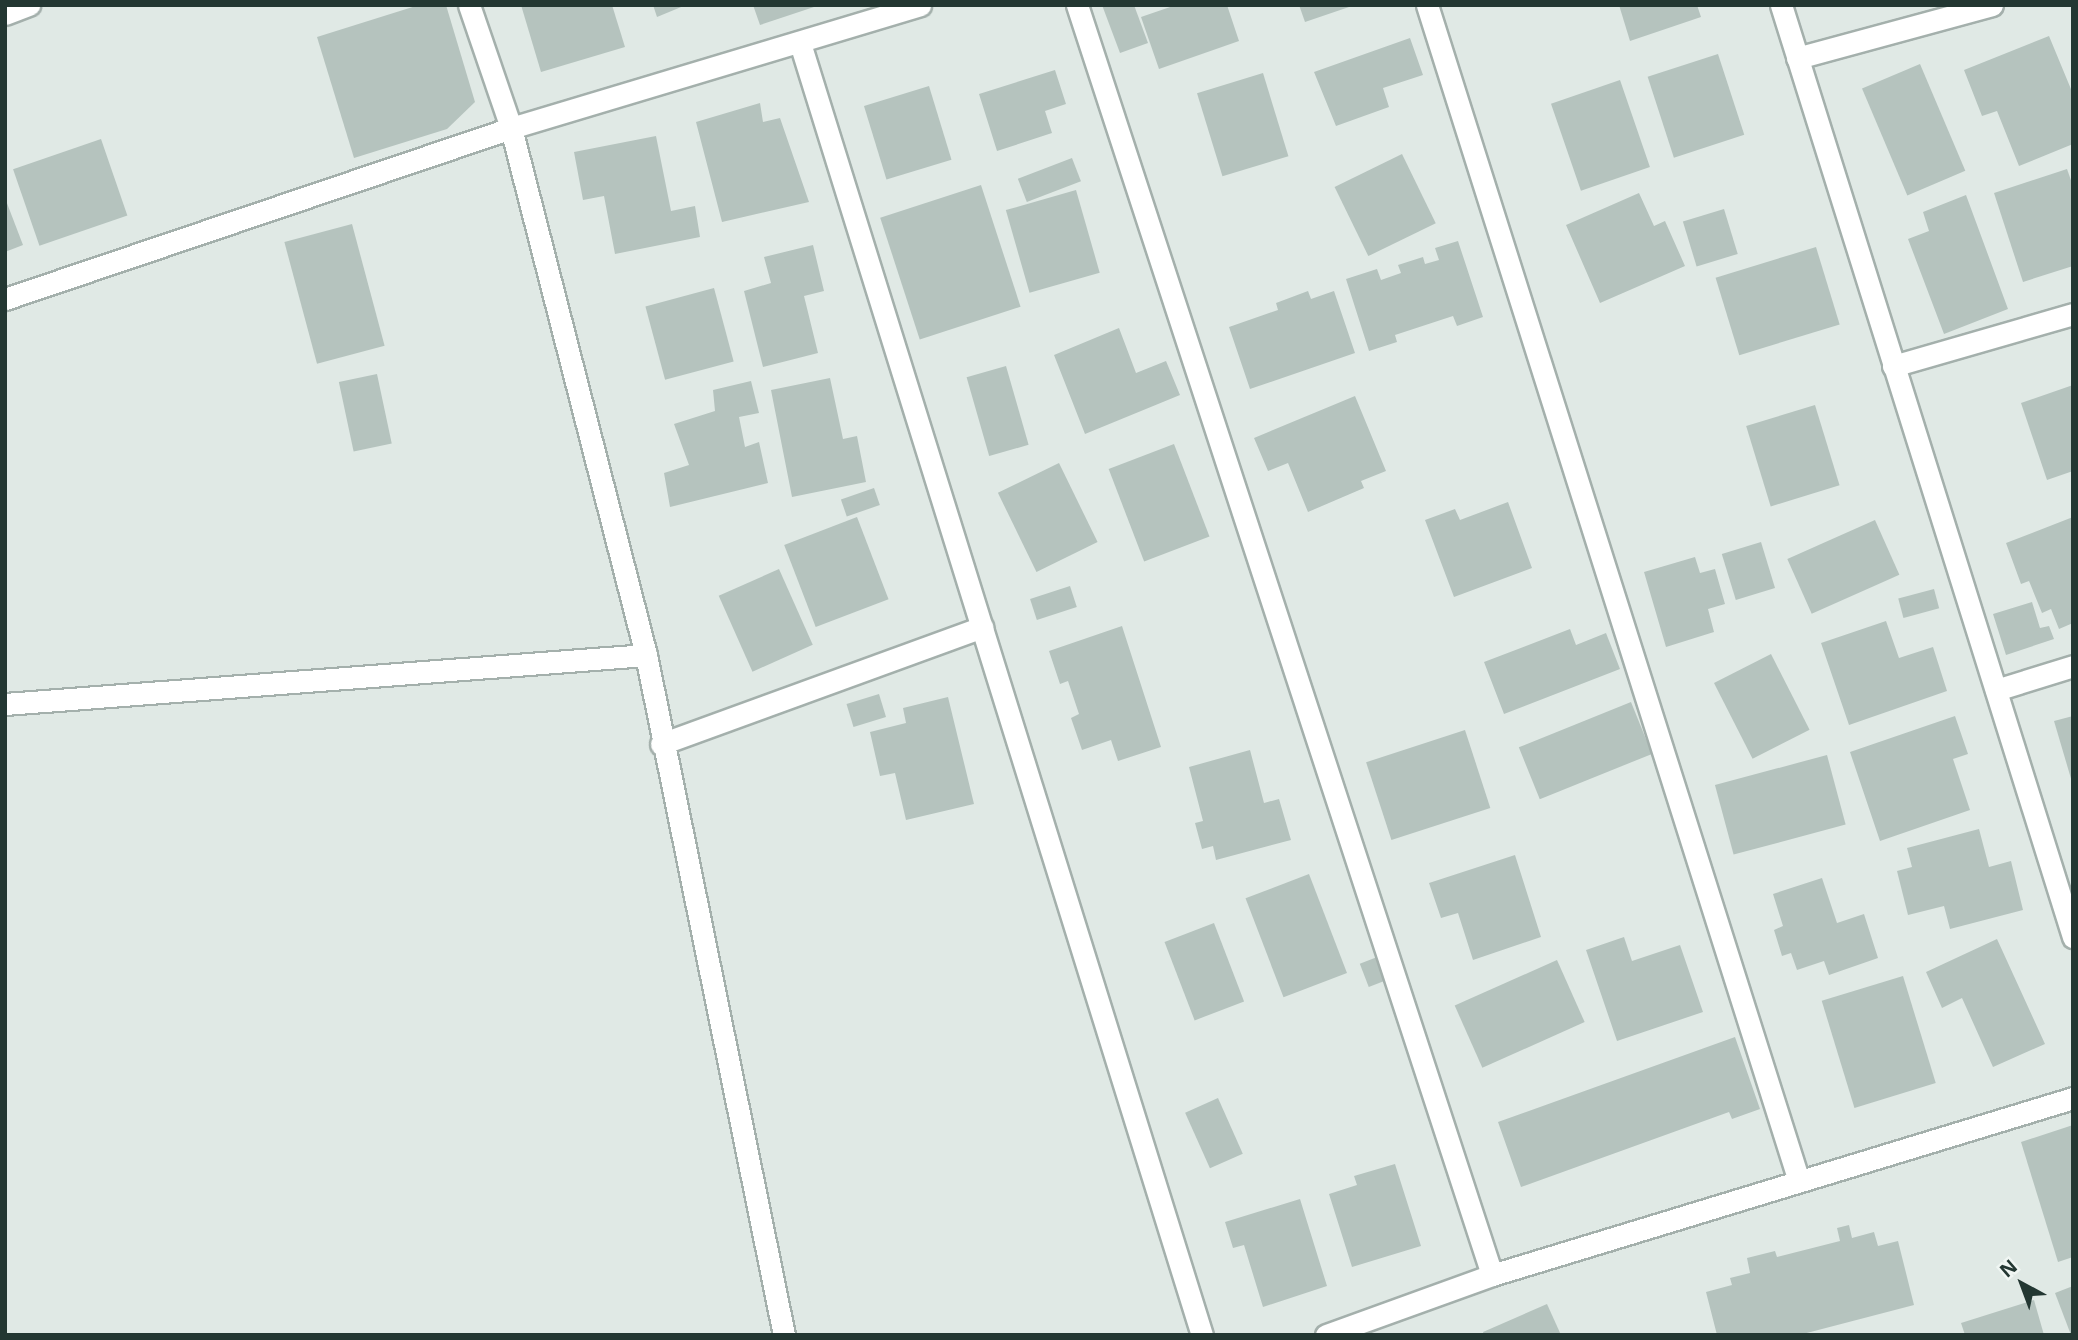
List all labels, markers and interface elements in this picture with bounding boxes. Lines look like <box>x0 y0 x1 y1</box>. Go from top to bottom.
north arrow <box>1987 1249 2057 1319</box>
text: N <box>1994 1253 2023 1283</box>

